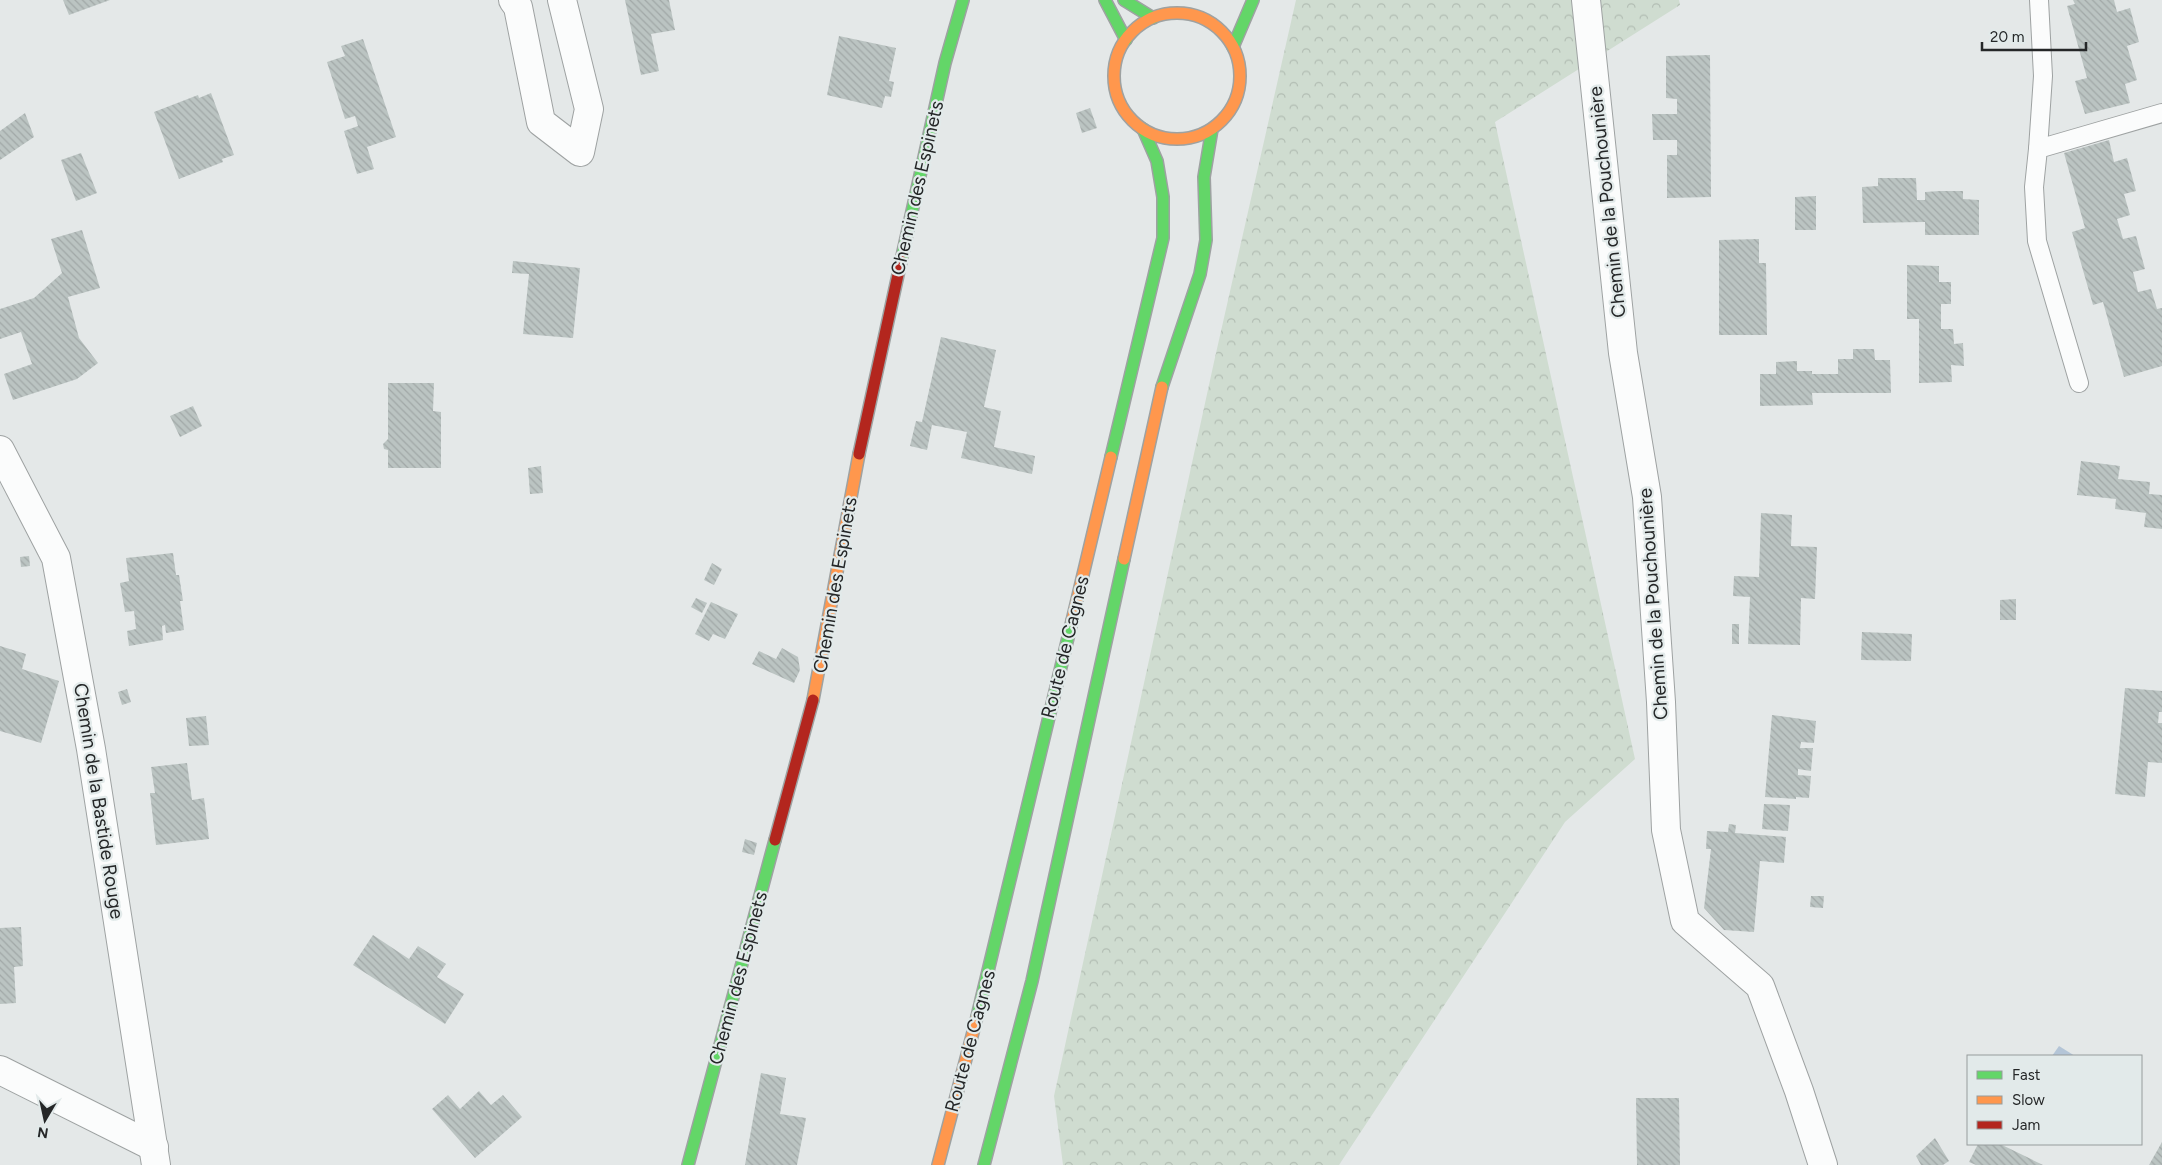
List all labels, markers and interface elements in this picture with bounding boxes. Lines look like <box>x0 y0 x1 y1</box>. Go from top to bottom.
scale bar <box>1982 20 2086 52</box>
text: 20 m <box>1990 28 2024 46</box>
street label: Chemin de la Pouchounière <box>1583 85 1631 319</box>
street label: Chemin des Espinets <box>886 98 948 277</box>
street label: Chemin de la Pouchounière <box>1633 487 1673 721</box>
street label: Chemin des Espinets <box>808 495 862 675</box>
street label: Route de Cagnes <box>1036 573 1094 721</box>
street label: Chemin de la Bastide Rouge <box>69 682 129 920</box>
street label: Chemin des Espinets <box>704 889 772 1067</box>
street label: Route de Cagnes <box>940 967 1000 1115</box>
legend <box>1967 1055 2142 1145</box>
text: Fast <box>2012 1066 2041 1084</box>
text: Slow <box>2012 1091 2045 1109</box>
north arrow <box>20 1095 70 1145</box>
text: Jam <box>2012 1116 2040 1134</box>
text: N <box>36 1123 50 1142</box>

